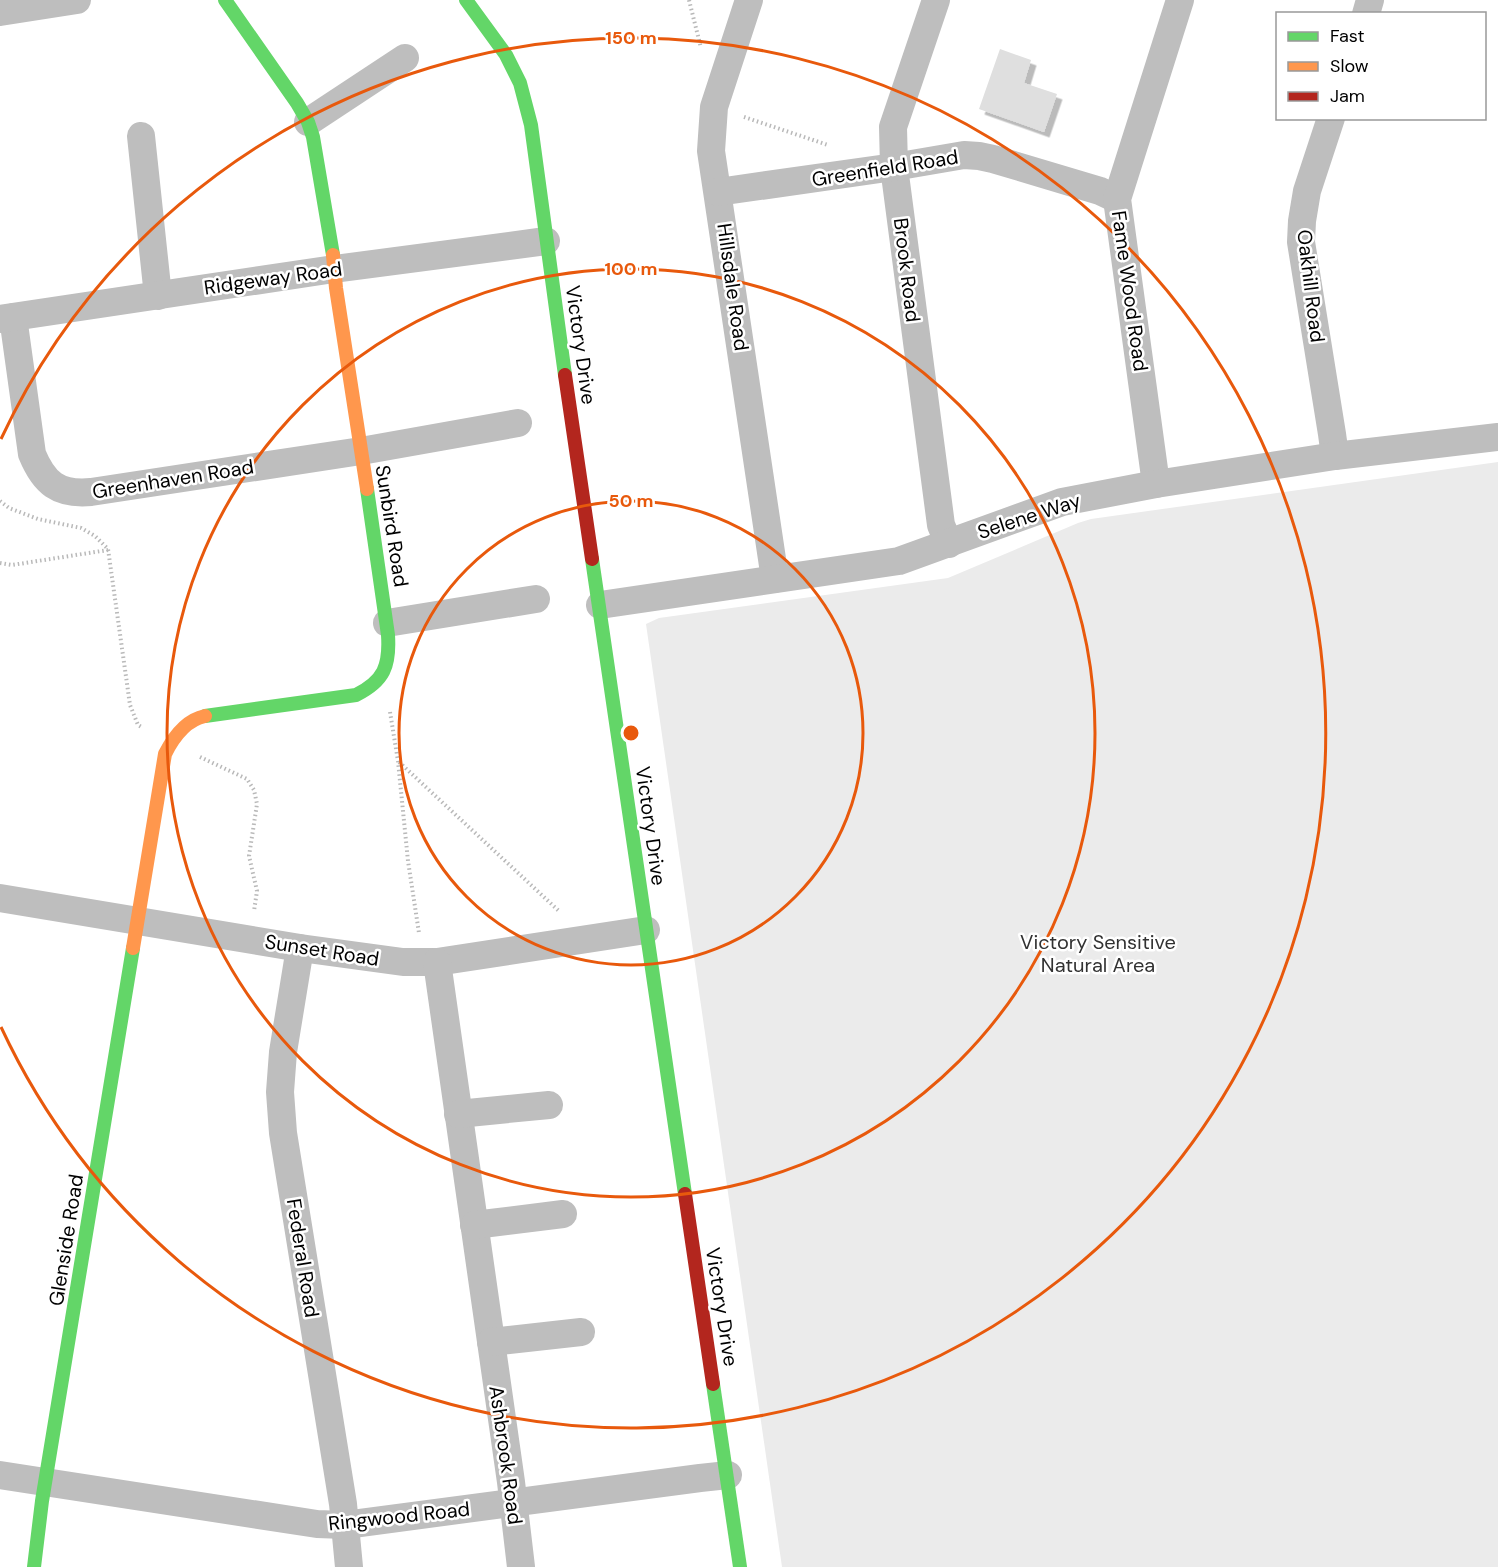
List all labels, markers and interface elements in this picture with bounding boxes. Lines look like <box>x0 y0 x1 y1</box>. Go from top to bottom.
legend <box>1276 12 1486 120</box>
text: Fast <box>1330 24 1365 48</box>
text: 150 m <box>605 26 657 50</box>
text: Slow <box>1330 54 1369 78</box>
text: Jam <box>1330 84 1365 108</box>
street label: Greenfield Road <box>810 144 960 192</box>
street label: Fame Wood Road <box>1106 209 1154 373</box>
street label: Brook Road <box>888 216 926 324</box>
street label: Hillsdale Road <box>711 222 755 352</box>
street label: Oakhill Road <box>1291 228 1331 344</box>
street label: Ridgeway Road <box>202 255 344 301</box>
text: 100 m <box>604 257 658 281</box>
street label: Victory Drive <box>560 284 602 406</box>
street label: Greenhaven Road <box>90 453 256 505</box>
street label: Sunbird Road <box>370 463 414 589</box>
street label: Selene Way <box>974 487 1084 545</box>
text: 50 m <box>608 489 654 513</box>
centre of rings <box>621 723 641 743</box>
street label: Victory Drive <box>630 765 672 887</box>
street label: Sunset Road <box>263 928 381 972</box>
park label: Victory Sensitive Natural Area <box>1020 929 1176 978</box>
street label: Glenside Road <box>43 1172 89 1308</box>
street label: Federal Road <box>281 1197 325 1319</box>
street label: Victory Drive <box>700 1246 744 1368</box>
street label: Ashbrook Road <box>483 1384 529 1526</box>
street label: Ringwood Road <box>327 1496 471 1536</box>

